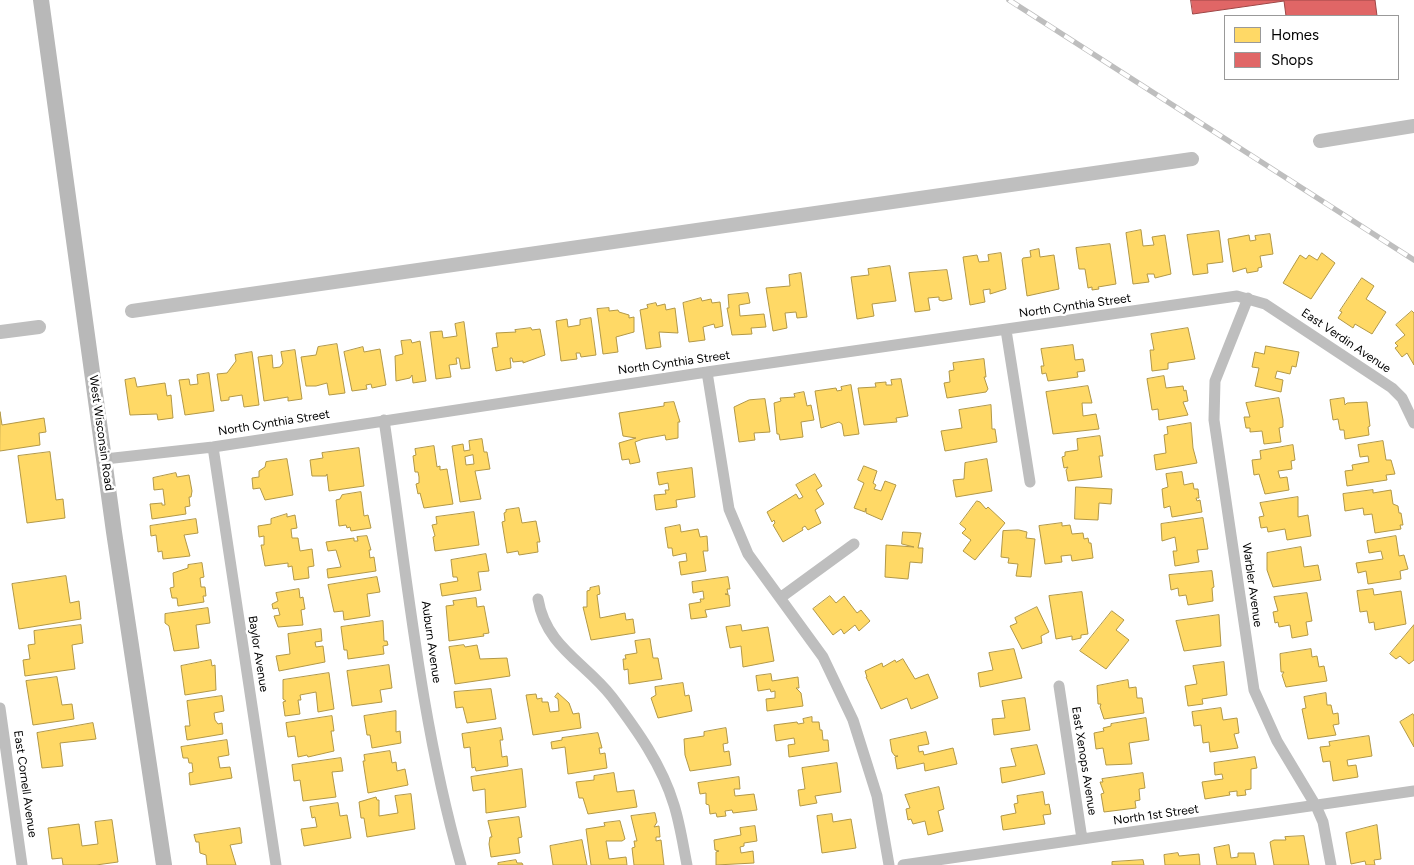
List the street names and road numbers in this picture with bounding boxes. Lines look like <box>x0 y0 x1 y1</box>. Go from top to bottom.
street label: North Cynthia Street <box>1018 291 1132 321</box>
street label: East Verdin Avenue <box>1299 306 1393 376</box>
street label: North Cynthia Street <box>617 348 731 378</box>
street label: West Wisconsin Road <box>86 374 116 492</box>
street label: North Cynthia Street <box>217 407 331 439</box>
street label: Warbler Avenue <box>1239 542 1265 628</box>
street label: Auburn Avenue <box>418 600 444 684</box>
street label: Baylor Avenue <box>245 615 271 693</box>
street label: East Xenops Avenue <box>1068 706 1100 816</box>
street label: East Cornell Avenue <box>10 729 40 839</box>
street label: North 1st Street <box>1112 802 1200 828</box>

